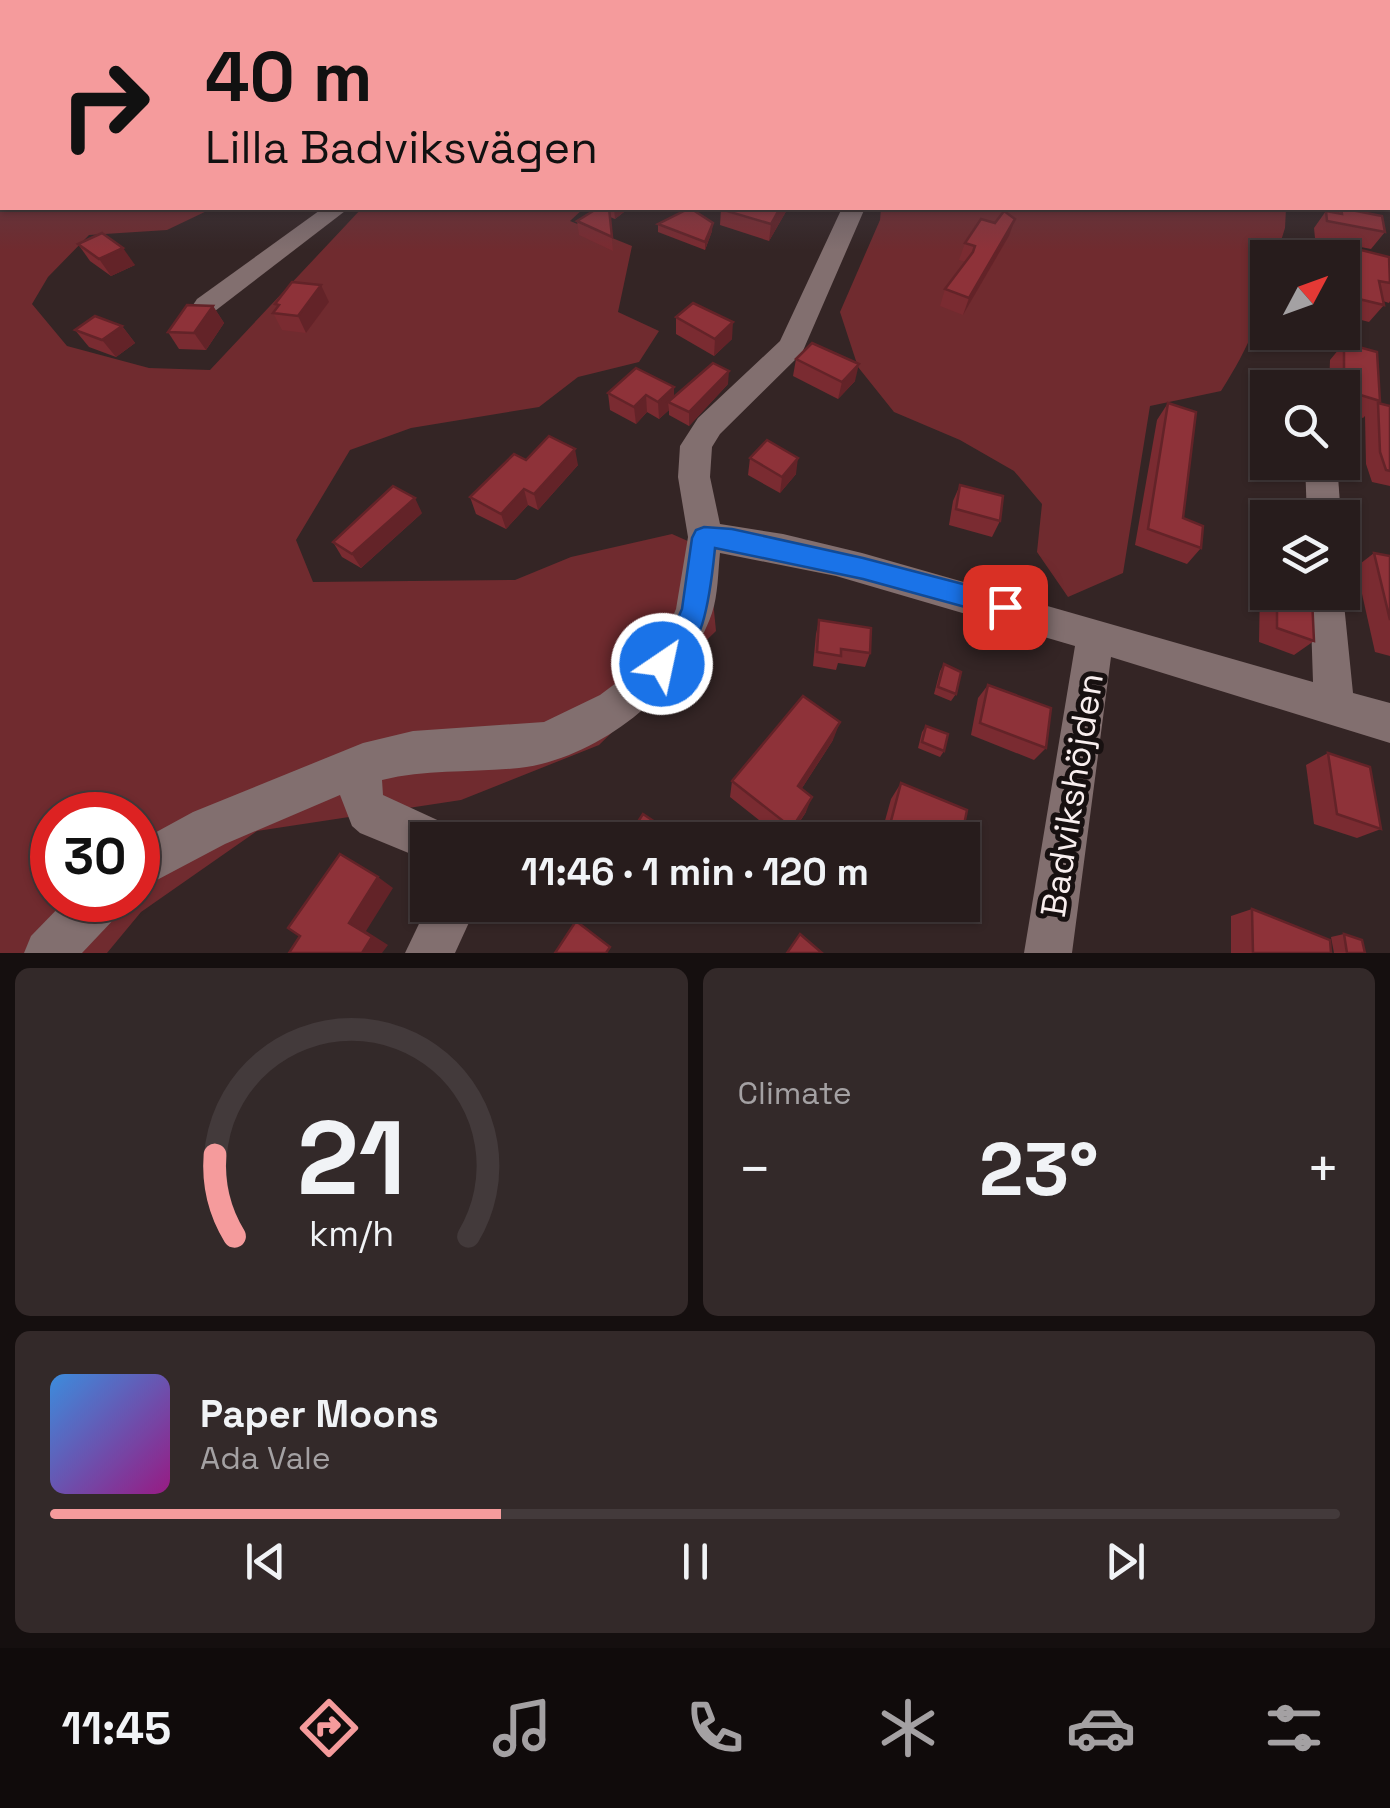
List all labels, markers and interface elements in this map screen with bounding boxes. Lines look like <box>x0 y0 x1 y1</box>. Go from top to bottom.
text: 40 m <box>205 32 372 121</box>
icon: right <box>40 40 170 170</box>
text: Lilla Badviksvägen <box>205 119 598 176</box>
north arrow <box>1250 240 1360 350</box>
map controls <box>1250 240 1360 610</box>
button: search <box>1250 370 1360 480</box>
button: layers <box>1250 500 1360 610</box>
pin <box>963 565 1048 650</box>
icon: arrive <box>978 580 1033 635</box>
position arrow <box>610 612 714 716</box>
street label: Badvikshöjden <box>1031 670 1113 920</box>
speed limit sign: 30 <box>30 792 160 922</box>
text: 11:46 · 1 min · 120 m <box>521 848 869 896</box>
text: Climate <box>738 1073 852 1113</box>
text: 21 <box>297 1092 406 1224</box>
text: 23° <box>979 1121 1099 1217</box>
text: − <box>738 1134 772 1204</box>
text: + <box>1306 1134 1340 1204</box>
text: km/h <box>309 1211 394 1256</box>
text: Paper Moons <box>200 1390 439 1438</box>
text: Ada Vale <box>200 1438 331 1478</box>
icon: previous <box>238 1534 293 1589</box>
icon: pause <box>668 1534 723 1589</box>
icon: next <box>1098 1534 1153 1589</box>
icon: directions <box>294 1693 364 1763</box>
icon: music <box>487 1693 557 1763</box>
icon: phone <box>680 1693 750 1763</box>
icon: climate <box>873 1693 943 1763</box>
icon: car <box>1066 1693 1136 1763</box>
icon: filters <box>1259 1693 1329 1763</box>
text: 11:45 <box>61 1700 171 1757</box>

